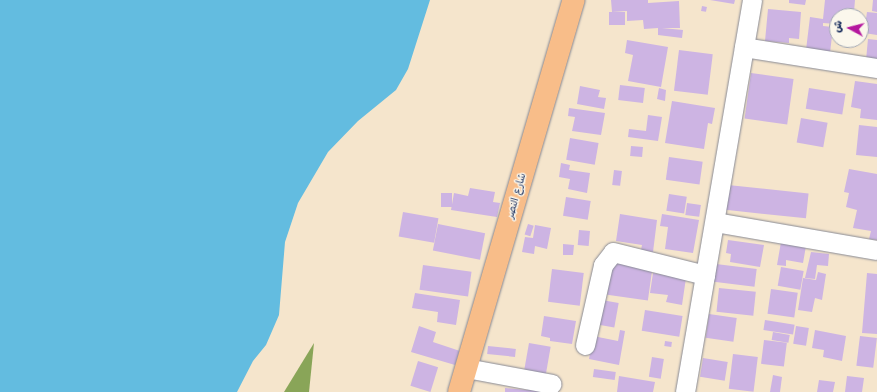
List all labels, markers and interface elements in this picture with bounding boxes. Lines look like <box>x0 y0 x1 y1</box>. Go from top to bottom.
north arrow <box>829 8 869 48</box>
text: ش <box>828 20 848 34</box>
street label: شارع النصر <box>505 172 529 220</box>

